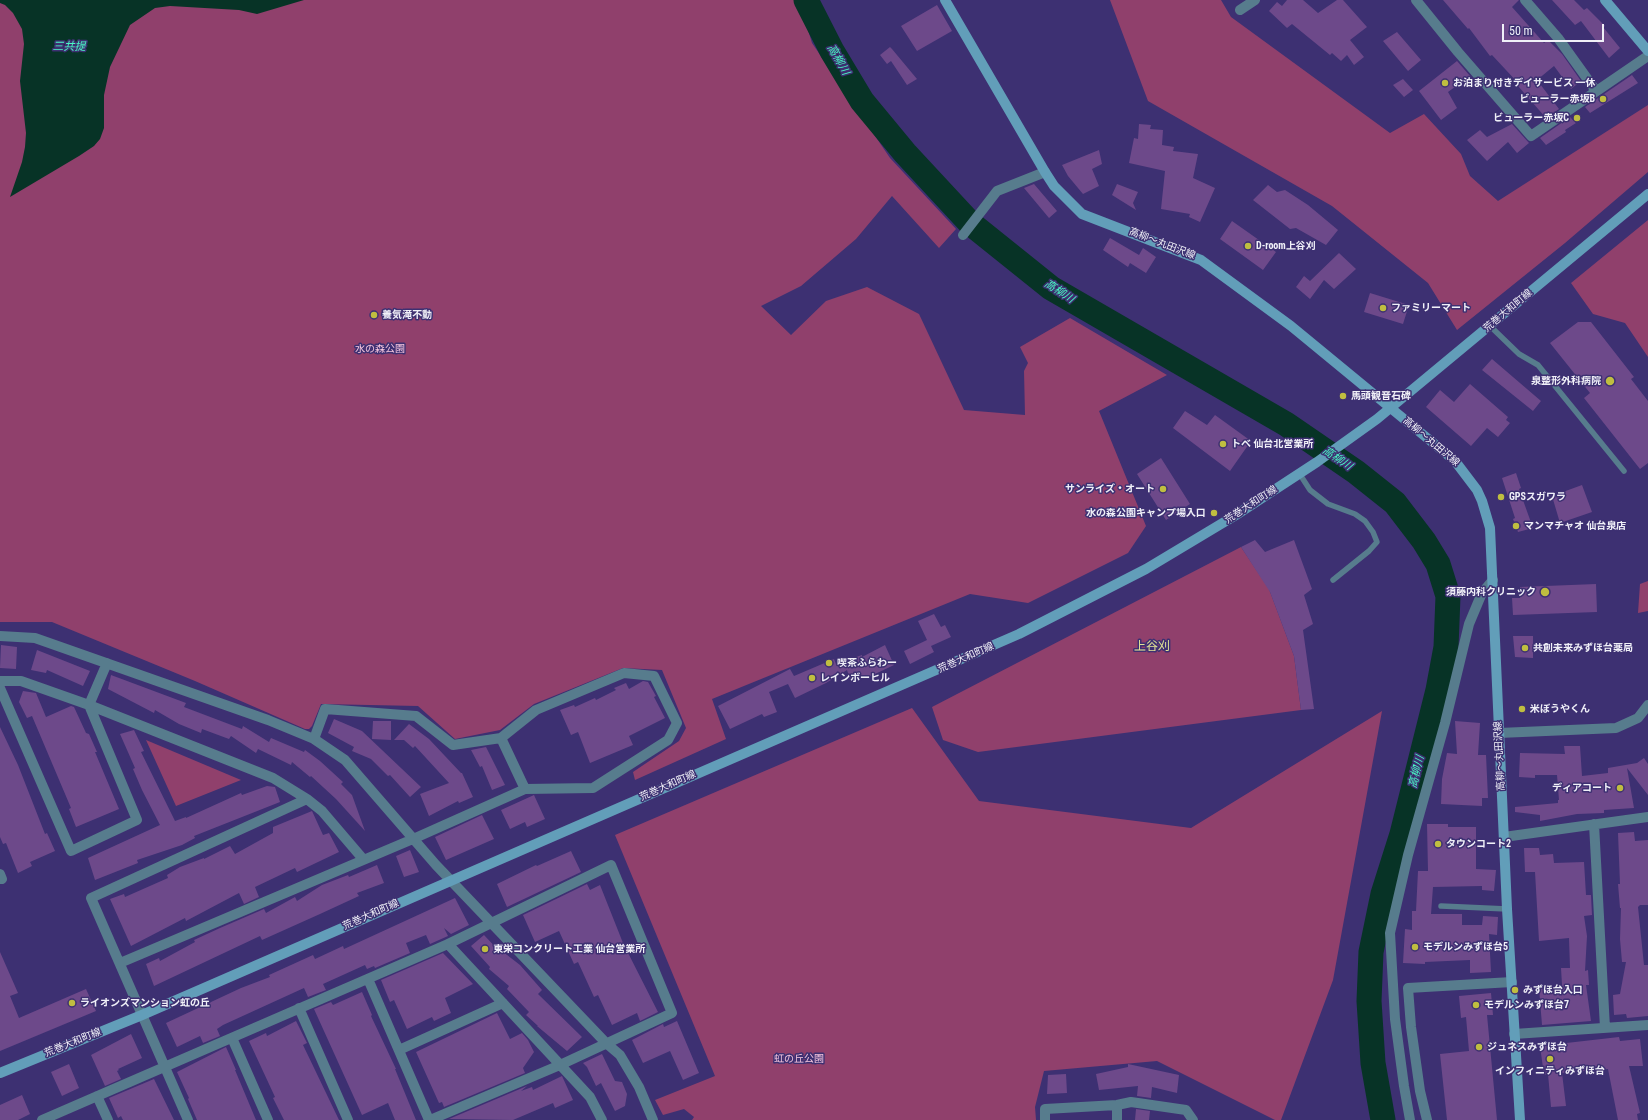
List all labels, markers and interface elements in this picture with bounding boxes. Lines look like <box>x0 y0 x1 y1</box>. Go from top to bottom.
scale bar <box>1504 16 1606 42</box>
text: 50 m <box>1509 24 1533 38</box>
water label: 三共提 <box>53 40 85 54</box>
water label: 高柳川 <box>824 42 852 78</box>
place label: お泊まり付きデイサービス 一休 <box>1453 77 1595 89</box>
marker: お泊まり付きデイサービス 一休 <box>1440 78 1450 88</box>
place label: ビューラー赤坂B <box>1519 93 1595 105</box>
marker: ビューラー赤坂B <box>1598 94 1608 104</box>
place label: ビューラー赤坂C <box>1493 112 1569 124</box>
marker: ビューラー赤坂C <box>1572 113 1582 123</box>
street label: 高柳～丸田沢線 <box>1127 226 1197 262</box>
place label: D-room上谷刈 <box>1256 240 1316 252</box>
marker: D-room上谷刈 <box>1243 241 1253 251</box>
water label: 高柳川 <box>1042 277 1076 307</box>
street label: 荒巻大和町線 <box>1481 287 1535 335</box>
place label: ファミリーマート <box>1391 302 1471 314</box>
marker: ファミリーマート <box>1378 303 1388 313</box>
place label: 養気滝不動 <box>382 309 432 321</box>
marker: 養気滝不動 <box>369 310 379 320</box>
park label: 水の森公園 <box>355 343 405 355</box>
place label: 泉整形外科病院 <box>1531 375 1601 387</box>
marker: 泉整形外科病院 <box>1604 375 1616 387</box>
place label: 馬頭観音石碑 <box>1351 390 1411 402</box>
marker: 馬頭観音石碑 <box>1338 391 1348 401</box>
street label: 高柳～丸田沢線 <box>1400 415 1462 469</box>
place label: トベ 仙台北営業所 <box>1231 438 1313 450</box>
marker: トベ 仙台北営業所 <box>1218 439 1228 449</box>
water label: 高柳川 <box>1320 444 1354 474</box>
place label: サンライズ・オート <box>1065 483 1155 495</box>
marker: サンライズ・オート <box>1158 484 1168 494</box>
street label: 荒巻大和町線 <box>1223 484 1279 526</box>
place label: GPSスガワラ <box>1509 491 1566 503</box>
marker: GPSスガワラ <box>1496 492 1506 502</box>
place label: 水の森公園キャンプ場入口 <box>1086 507 1206 519</box>
marker: 水の森公園キャンプ場入口 <box>1209 508 1219 518</box>
place label: マンマチャオ 仙台泉店 <box>1524 520 1626 532</box>
marker: マンマチャオ 仙台泉店 <box>1511 521 1521 531</box>
place label: 須藤内科クリニック <box>1446 586 1536 598</box>
marker: 須藤内科クリニック <box>1539 586 1551 598</box>
street label: 荒巻大和町線 <box>936 640 996 676</box>
district label: 上谷刈 <box>1134 640 1170 654</box>
place label: 共創未来みずほ台薬局 <box>1533 642 1633 654</box>
marker: 共創未来みずほ台薬局 <box>1520 643 1530 653</box>
place label: 喫茶ふらわー <box>837 657 897 669</box>
marker: 喫茶ふらわー <box>824 658 834 668</box>
place label: レインボーヒル <box>820 672 890 684</box>
marker: レインボーヒル <box>807 673 817 683</box>
place label: 米ぼうやくん <box>1530 703 1590 715</box>
marker: 米ぼうやくん <box>1517 704 1527 714</box>
street label: 高柳～丸田沢線 <box>1492 721 1508 791</box>
water label: 高柳川 <box>1407 754 1427 790</box>
street label: 荒巻大和町線 <box>638 768 698 804</box>
place label: ディアコート <box>1552 782 1612 794</box>
marker: ディアコート <box>1615 783 1625 793</box>
place label: タウンコート2 <box>1446 838 1511 850</box>
marker: タウンコート2 <box>1433 839 1443 849</box>
street label: 荒巻大和町線 <box>341 897 401 933</box>
place label: モデルンみずほ台5 <box>1423 941 1508 953</box>
marker: モデルンみずほ台5 <box>1410 942 1420 952</box>
place label: 東栄コンクリート工業 仙台営業所 <box>493 943 645 955</box>
marker: 東栄コンクリート工業 仙台営業所 <box>480 944 490 954</box>
place label: みずほ台入口 <box>1523 984 1583 996</box>
marker: みずほ台入口 <box>1510 985 1520 995</box>
place label: ライオンズマンション虹の丘 <box>80 997 210 1009</box>
marker: ライオンズマンション虹の丘 <box>67 998 77 1008</box>
place label: モデルンみずほ台7 <box>1484 999 1569 1011</box>
marker: モデルンみずほ台7 <box>1471 1000 1481 1010</box>
street label: 荒巻大和町線 <box>43 1026 103 1060</box>
place label: ジュネスみずほ台 <box>1487 1041 1567 1053</box>
marker: ジュネスみずほ台 <box>1474 1042 1484 1052</box>
park label: 虹の丘公園 <box>774 1053 824 1065</box>
marker: インフィニティみずほ台 <box>1545 1054 1555 1064</box>
place label: インフィニティみずほ台 <box>1495 1065 1605 1077</box>

